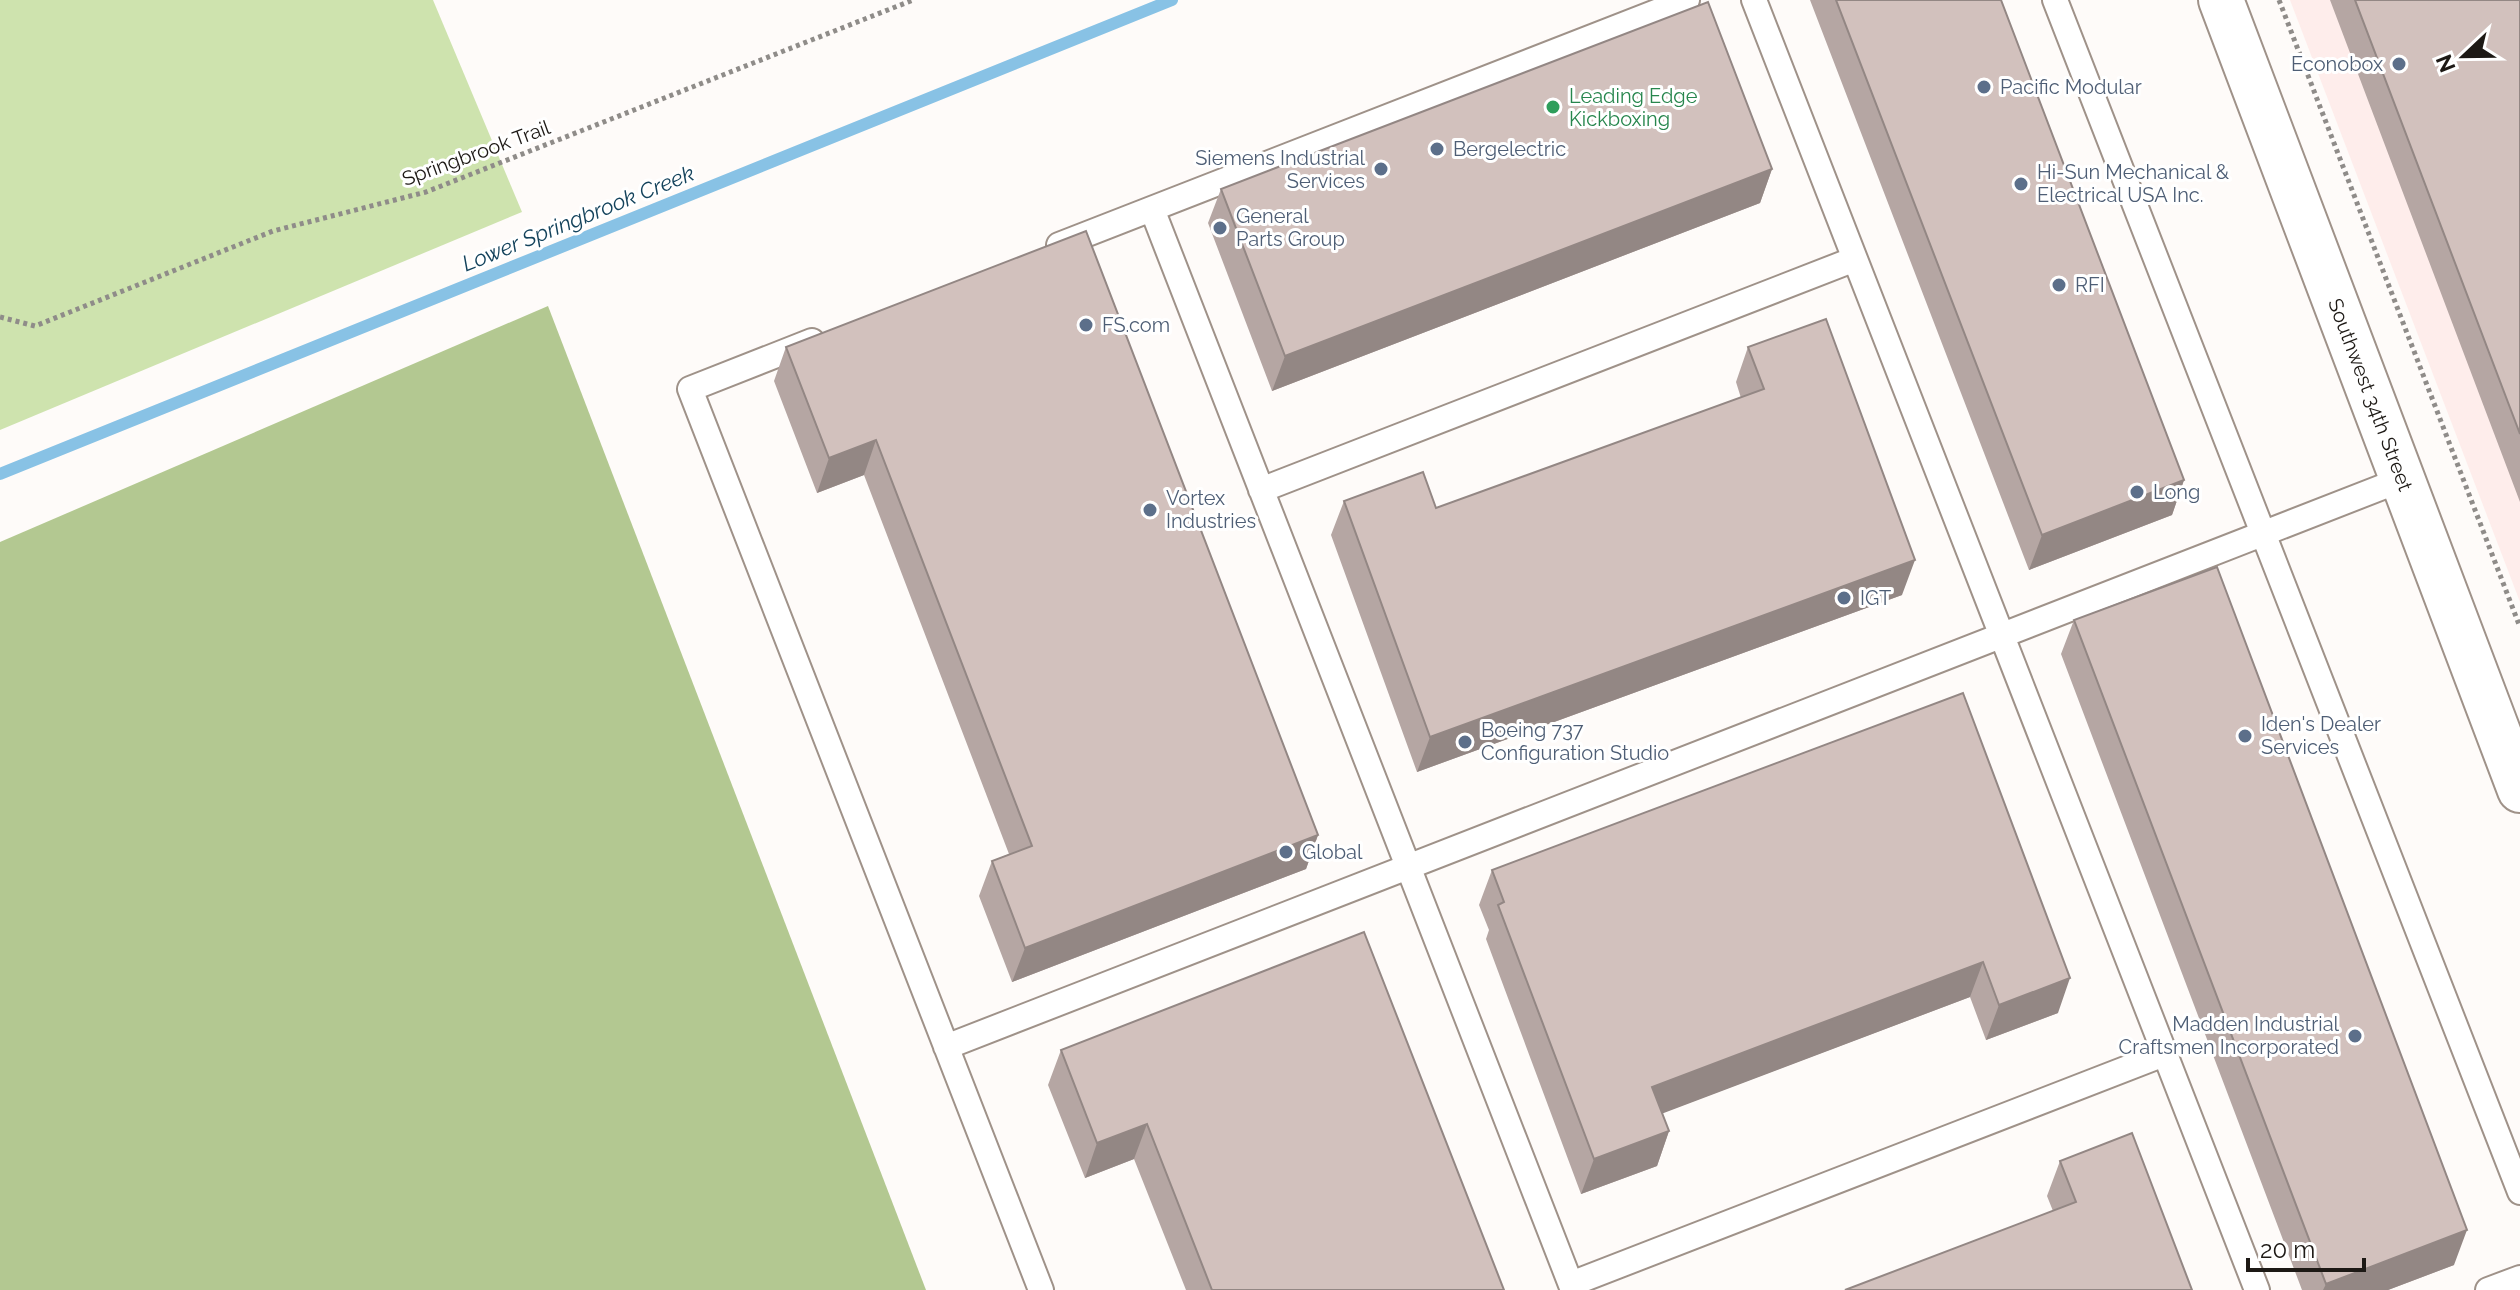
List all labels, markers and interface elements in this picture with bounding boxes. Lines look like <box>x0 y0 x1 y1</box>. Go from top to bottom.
north arrow <box>2424 16 2504 96</box>
text: N <box>2430 51 2461 76</box>
place label: Econobox <box>2291 52 2383 76</box>
marker: Econobox <box>2390 55 2408 73</box>
place label: Pacific Modular <box>2000 75 2142 99</box>
marker: Pacific Modular <box>1975 78 1993 96</box>
place label: Leading Edge Kickboxing <box>1569 84 1698 131</box>
marker: Leading Edge Kickboxing <box>1544 98 1562 116</box>
street label: Springbrook Trail <box>399 115 554 191</box>
place label: Bergelectric <box>1453 137 1566 161</box>
marker: Bergelectric <box>1428 140 1446 158</box>
place label: Siemens Industrial Services <box>1195 146 1366 193</box>
water label: Lower Springbrook Creek <box>458 159 698 276</box>
marker: Siemens Industrial Services <box>1372 160 1390 178</box>
place label: Hi-Sun Mechanical & Electrical USA Inc. <box>2037 160 2230 207</box>
marker: Hi-Sun Mechanical & Electrical USA Inc. <box>2012 175 2030 193</box>
place label: General Parts Group <box>1236 204 1345 251</box>
marker: General Parts Group <box>1211 219 1229 237</box>
place label: RFI <box>2075 273 2105 297</box>
marker: RFI <box>2050 276 2068 294</box>
street label: Southwest 34th Street <box>2323 295 2418 495</box>
place label: FS.com <box>1102 313 1170 337</box>
marker: FS.com <box>1077 316 1095 334</box>
place label: Long <box>2153 480 2200 504</box>
marker: Long <box>2128 483 2146 501</box>
place label: Vortex Industries <box>1166 486 1256 533</box>
marker: Vortex Industries <box>1141 501 1159 519</box>
place label: IGT <box>1860 586 1891 610</box>
marker: IGT <box>1835 589 1853 607</box>
place label: Iden's Dealer Services <box>2261 712 2381 759</box>
place label: Boeing 737 Configuration Studio <box>1481 718 1669 765</box>
marker: Iden's Dealer Services <box>2236 727 2254 745</box>
marker: Boeing 737 Configuration Studio <box>1456 733 1474 751</box>
place label: Global <box>1302 840 1363 864</box>
marker: Global <box>1277 843 1295 861</box>
place label: Madden Industrial Craftsmen Incorporated <box>2118 1012 2340 1059</box>
marker: Madden Industrial Craftsmen Incorporated <box>2346 1027 2364 1045</box>
scale bar <box>2248 1222 2364 1272</box>
text: 20 m <box>2260 1235 2315 1264</box>

